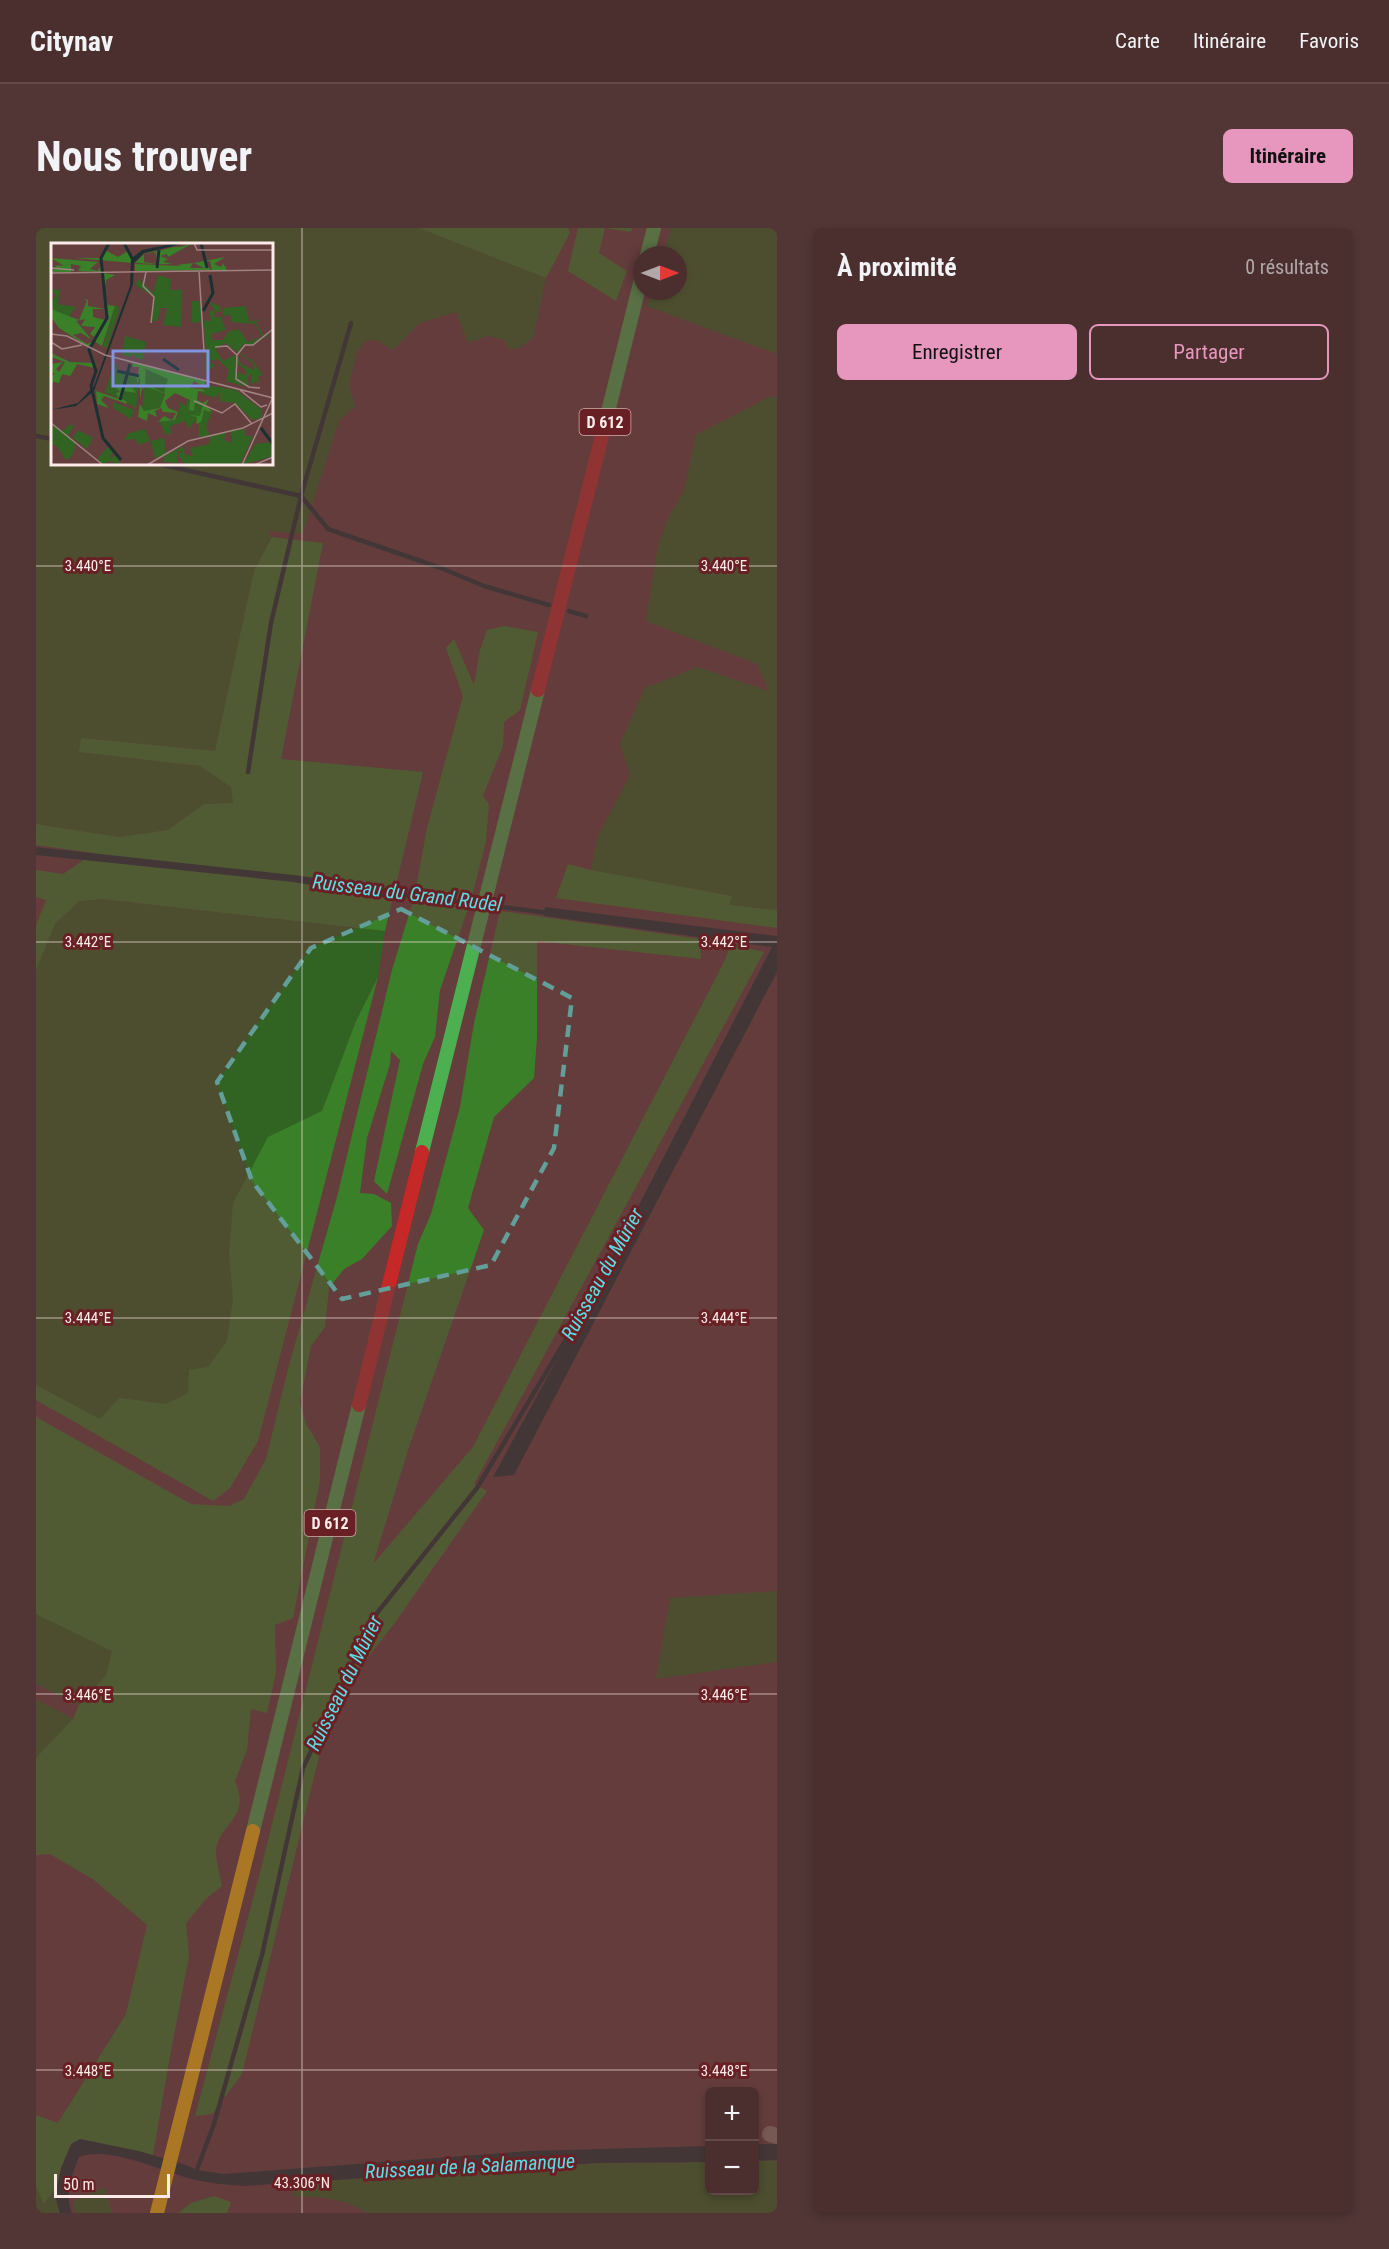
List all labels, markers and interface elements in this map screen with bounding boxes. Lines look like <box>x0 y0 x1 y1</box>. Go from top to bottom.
text: Citynav <box>30 25 113 58</box>
text: Carte <box>1115 29 1160 53</box>
text: Itinéraire <box>1193 29 1266 53</box>
text: Favoris <box>1299 29 1359 53</box>
button: Itinéraire <box>1223 129 1353 183</box>
text: Nous trouver <box>36 132 252 181</box>
inset map <box>51 243 273 465</box>
north arrow <box>633 246 687 300</box>
text: À proximité <box>837 252 957 282</box>
text: 0 résultats <box>1245 255 1329 279</box>
button: Enregistrer <box>837 324 1077 380</box>
button: Partager <box>1089 324 1329 380</box>
road number: D 612 <box>580 409 630 435</box>
text: 3.440°E <box>65 557 111 575</box>
text: 3.440°E <box>701 557 747 575</box>
water label: Ruisseau du Grand Rudel <box>311 869 503 917</box>
text: 3.442°E <box>65 933 111 951</box>
text: 3.442°E <box>701 933 747 951</box>
water label: Ruisseau du Mûrier <box>556 1203 649 1344</box>
text: 3.444°E <box>65 1309 111 1327</box>
text: 3.444°E <box>701 1309 747 1327</box>
road number: D 612 <box>304 1510 356 1536</box>
water label: Ruisseau du Mûrier <box>301 1611 387 1754</box>
text: 3.446°E <box>65 1686 111 1704</box>
text: 3.446°E <box>701 1686 747 1704</box>
text: 3.448°E <box>65 2062 111 2080</box>
text: 3.448°E <box>701 2062 747 2080</box>
map controls <box>705 2087 759 2195</box>
button: + <box>705 2087 759 2141</box>
button: − <box>705 2141 759 2195</box>
water label: Ruisseau de la Salamanque <box>364 2149 576 2183</box>
scale bar <box>54 2171 170 2198</box>
text: 43.306°N <box>274 2174 330 2192</box>
text: 50 m <box>63 2175 95 2194</box>

